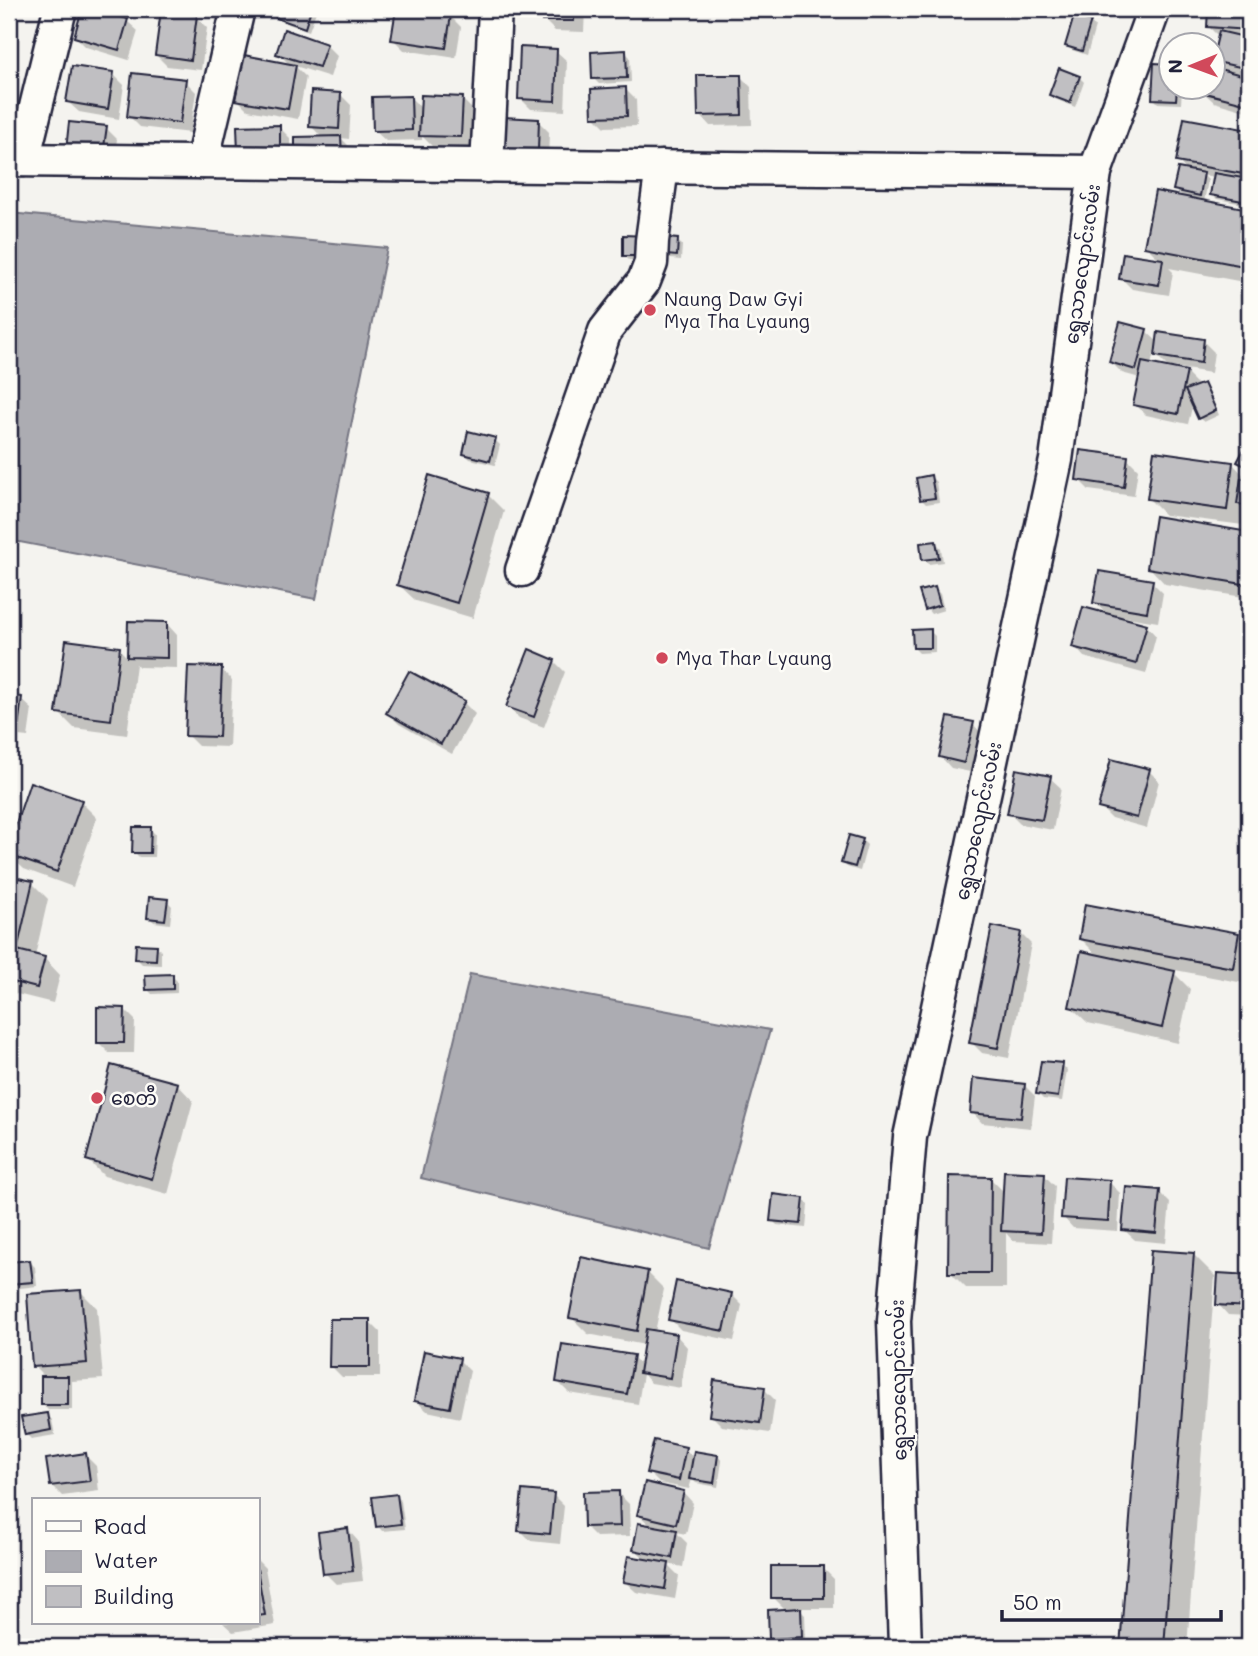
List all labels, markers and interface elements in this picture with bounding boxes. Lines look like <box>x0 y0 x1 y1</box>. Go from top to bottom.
north arrow <box>1156 32 1226 102</box>
text: N <box>1162 59 1187 74</box>
street label: ရွှေသာလျောင်းလမ်း <box>1057 182 1109 346</box>
place label: Naung Daw Gyi Mya Tha Lyaung <box>664 286 810 333</box>
marker: Naung Daw Gyi Mya Tha Lyaung <box>642 302 658 318</box>
place label: Mya Thar Lyaung <box>676 645 831 670</box>
marker: Mya Thar Lyaung <box>654 650 670 666</box>
street label: ရွှေသာလျောင်းလမ်း <box>948 739 1010 903</box>
place label: စေတီ <box>111 1084 157 1110</box>
marker: စေတီ <box>89 1090 105 1106</box>
street label: ရွှေသာလျောင်းလမ်း <box>883 1299 915 1461</box>
legend <box>32 1498 259 1624</box>
text: Road <box>94 1512 146 1539</box>
text: Water <box>94 1546 158 1573</box>
scale bar <box>1002 1579 1221 1623</box>
text: Building <box>94 1582 174 1609</box>
text: 50 m <box>1013 1588 1062 1615</box>

